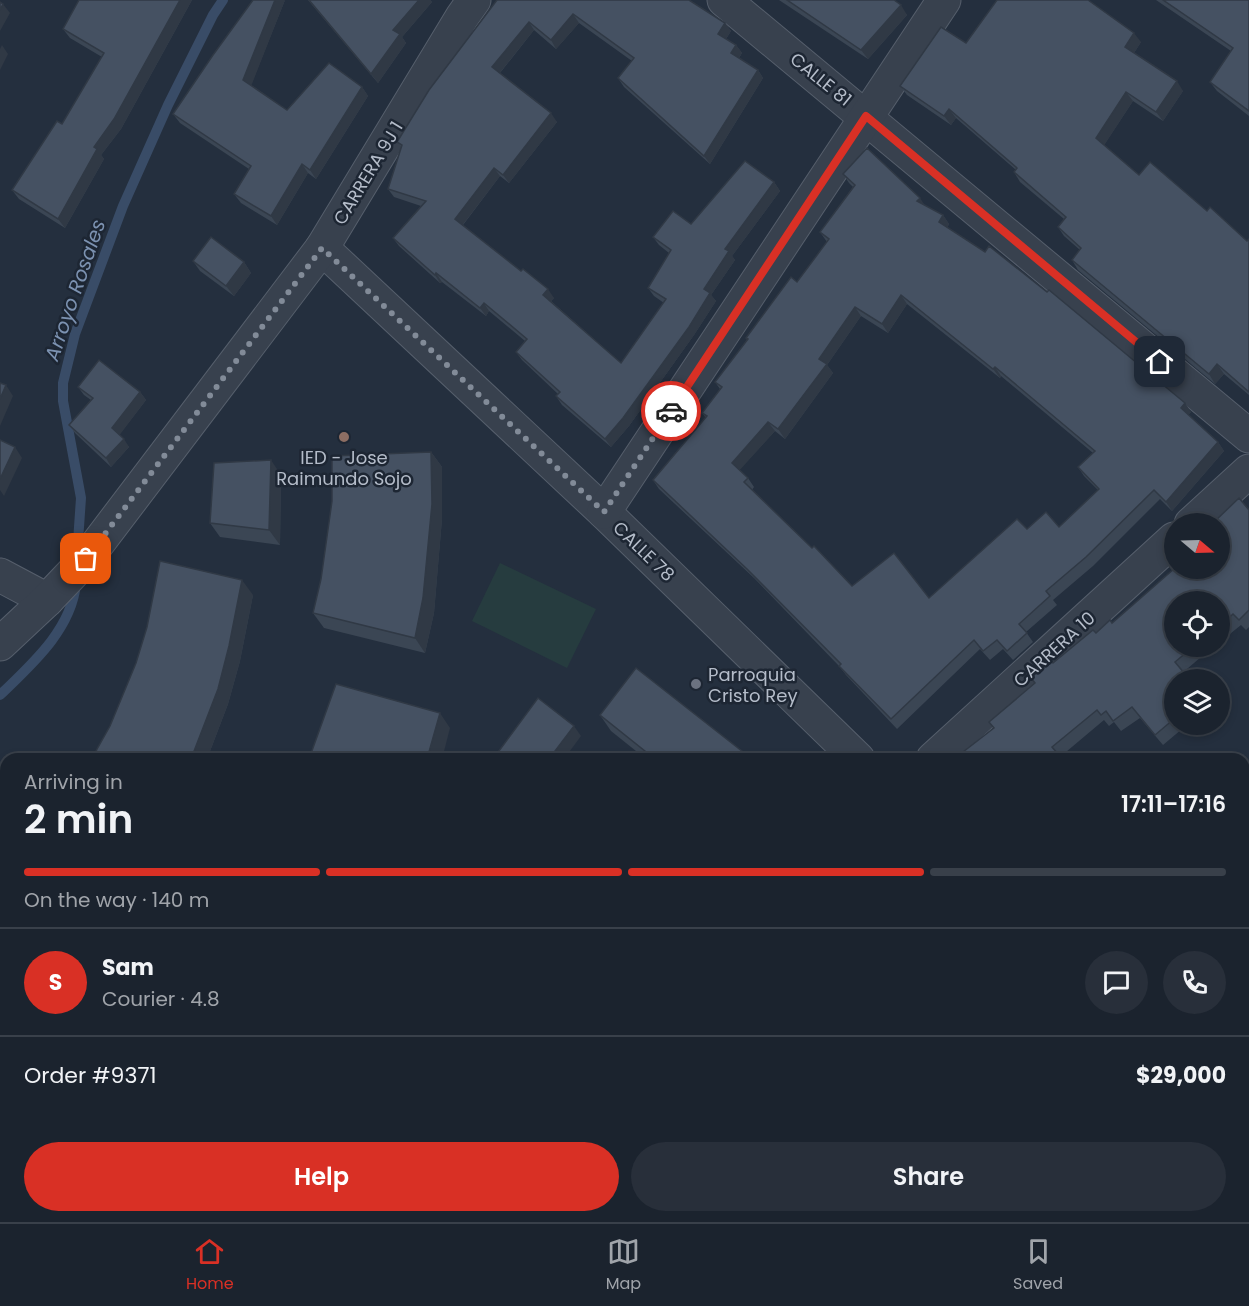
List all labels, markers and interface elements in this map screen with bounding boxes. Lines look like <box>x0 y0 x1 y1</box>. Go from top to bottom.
street label: CALLE 81 <box>785 46 857 112</box>
street label: CARRERA 9J 1 <box>327 117 409 229</box>
water label: Arroyo Rosales <box>37 216 112 365</box>
pin <box>1134 336 1185 387</box>
icon: home <box>1143 345 1176 378</box>
courier <box>641 381 701 441</box>
icon: car <box>655 395 688 428</box>
marker: IED - Jose Raimundo Sojo <box>337 430 351 444</box>
place label: IED - Jose Raimundo Sojo <box>276 445 412 491</box>
north arrow <box>1164 513 1230 579</box>
map controls <box>1164 513 1230 735</box>
street label: CALLE 78 <box>608 515 680 587</box>
pin <box>60 533 111 584</box>
icon: bag <box>69 542 102 575</box>
button: locate <box>1164 591 1230 657</box>
street label: CARRERA 10 <box>1008 606 1100 692</box>
place label: Parroquia Cristo Rey <box>708 662 798 708</box>
button: layers <box>1164 669 1230 735</box>
marker: Parroquia Cristo Rey <box>689 677 703 691</box>
text: Arriving in <box>24 768 123 796</box>
text: 17:11–17:16 <box>1121 789 1226 820</box>
text: 2 min <box>24 792 133 847</box>
text: On the way · 140 m <box>24 886 209 914</box>
button: chat <box>1085 951 1148 1014</box>
button: phone <box>1163 951 1226 1014</box>
text: Sam <box>102 952 154 983</box>
text: S <box>49 967 62 998</box>
text: Courier · 4.8 <box>102 985 220 1013</box>
text: Order #9371 <box>24 1060 156 1091</box>
text: $29,000 <box>1136 1060 1226 1091</box>
button: Help <box>24 1142 619 1211</box>
button: Share <box>631 1142 1226 1211</box>
tab: Home <box>186 1235 234 1296</box>
tab: Map <box>606 1235 641 1296</box>
tab: Saved <box>1013 1235 1063 1296</box>

